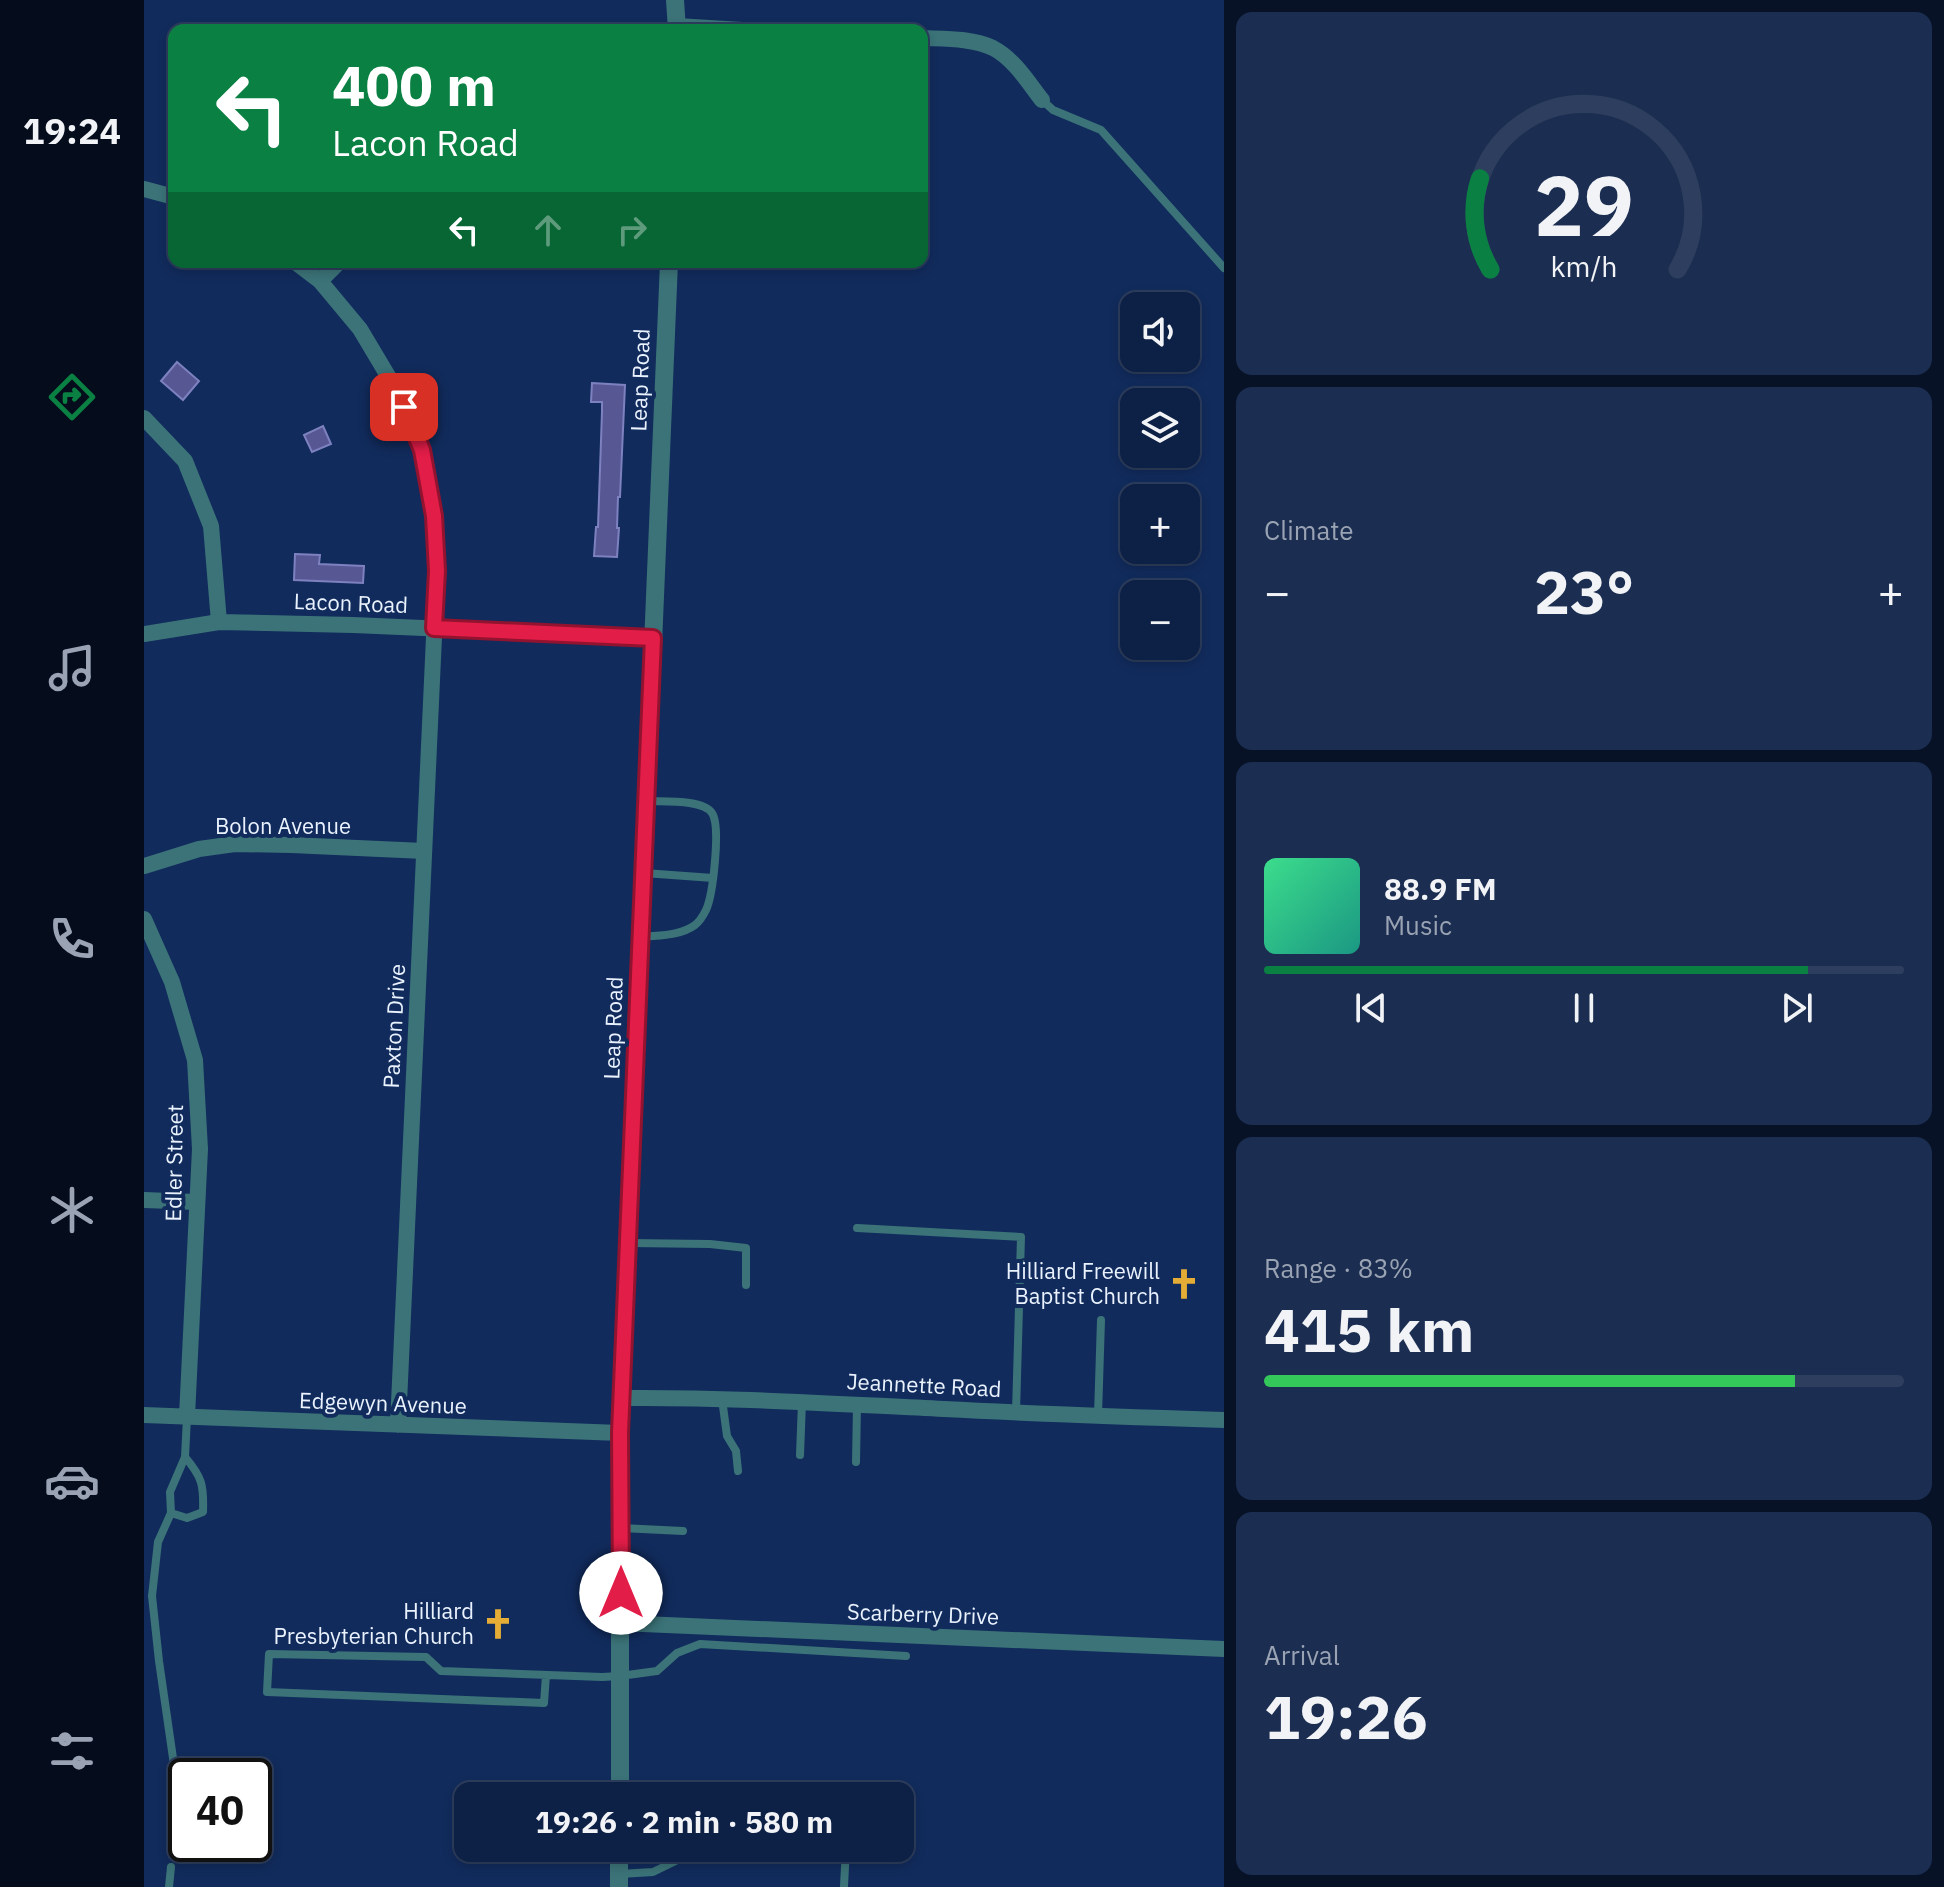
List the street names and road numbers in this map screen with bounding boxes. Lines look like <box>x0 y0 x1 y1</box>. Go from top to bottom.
street label: Leap Road <box>623 328 656 432</box>
street label: Lacon Road <box>293 586 409 619</box>
street label: Bolon Avenue <box>215 811 351 840</box>
street label: Paxton Drive <box>376 963 411 1089</box>
street label: Leap Road <box>596 976 629 1080</box>
street label: Edler Street <box>158 1104 189 1222</box>
street label: Jeannette Road <box>846 1366 1002 1403</box>
street label: Edgewyn Avenue <box>299 1385 467 1420</box>
street label: Scarberry Drive <box>847 1596 1000 1631</box>

